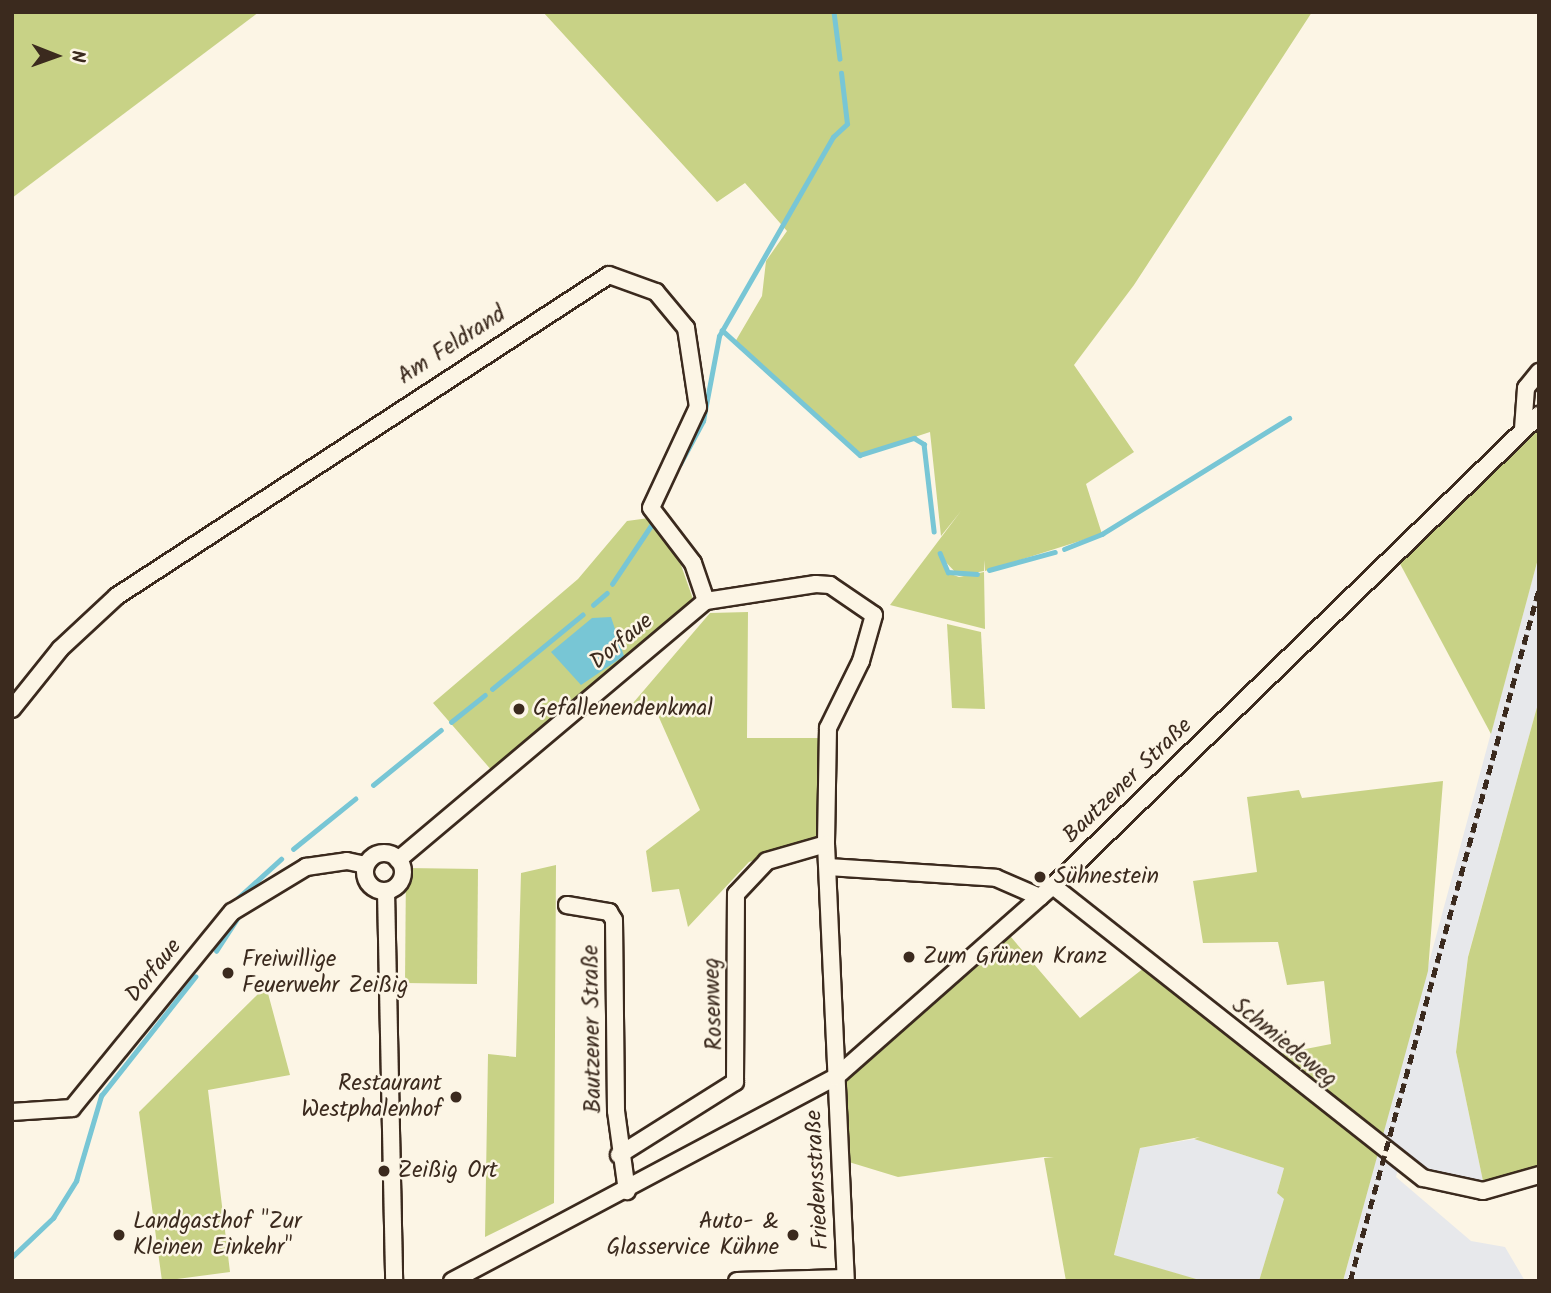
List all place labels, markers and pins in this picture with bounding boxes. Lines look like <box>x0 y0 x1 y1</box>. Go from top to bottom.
place label: Gefallenendenkmal <box>533 695 713 723</box>
marker: Gefallenendenkmal <box>511 701 527 717</box>
place label: Sühnestein <box>1054 863 1159 891</box>
marker: Sühnestein <box>1032 869 1048 885</box>
place label: Zum Grünen Kranz <box>923 943 1107 971</box>
place label: Freiwillige Feuerwehr Zeißig <box>242 946 408 1000</box>
marker: Zum Grünen Kranz <box>901 949 917 965</box>
marker: Freiwillige Feuerwehr Zeißig <box>220 965 236 981</box>
place label: Restaurant Westphalenhof <box>301 1070 442 1124</box>
marker: Restaurant Westphalenhof <box>448 1089 464 1105</box>
place label: Zeißig Ort <box>398 1157 498 1185</box>
marker: Zeißig Ort <box>376 1163 392 1179</box>
place label: Landgasthof "Zur Kleinen Einkehr" <box>133 1208 302 1262</box>
place label: Auto- & Glasservice Kühne <box>606 1208 779 1262</box>
marker: Landgasthof "Zur Kleinen Einkehr" <box>111 1227 127 1243</box>
marker: Auto- & Glasservice Kühne <box>785 1227 801 1243</box>

